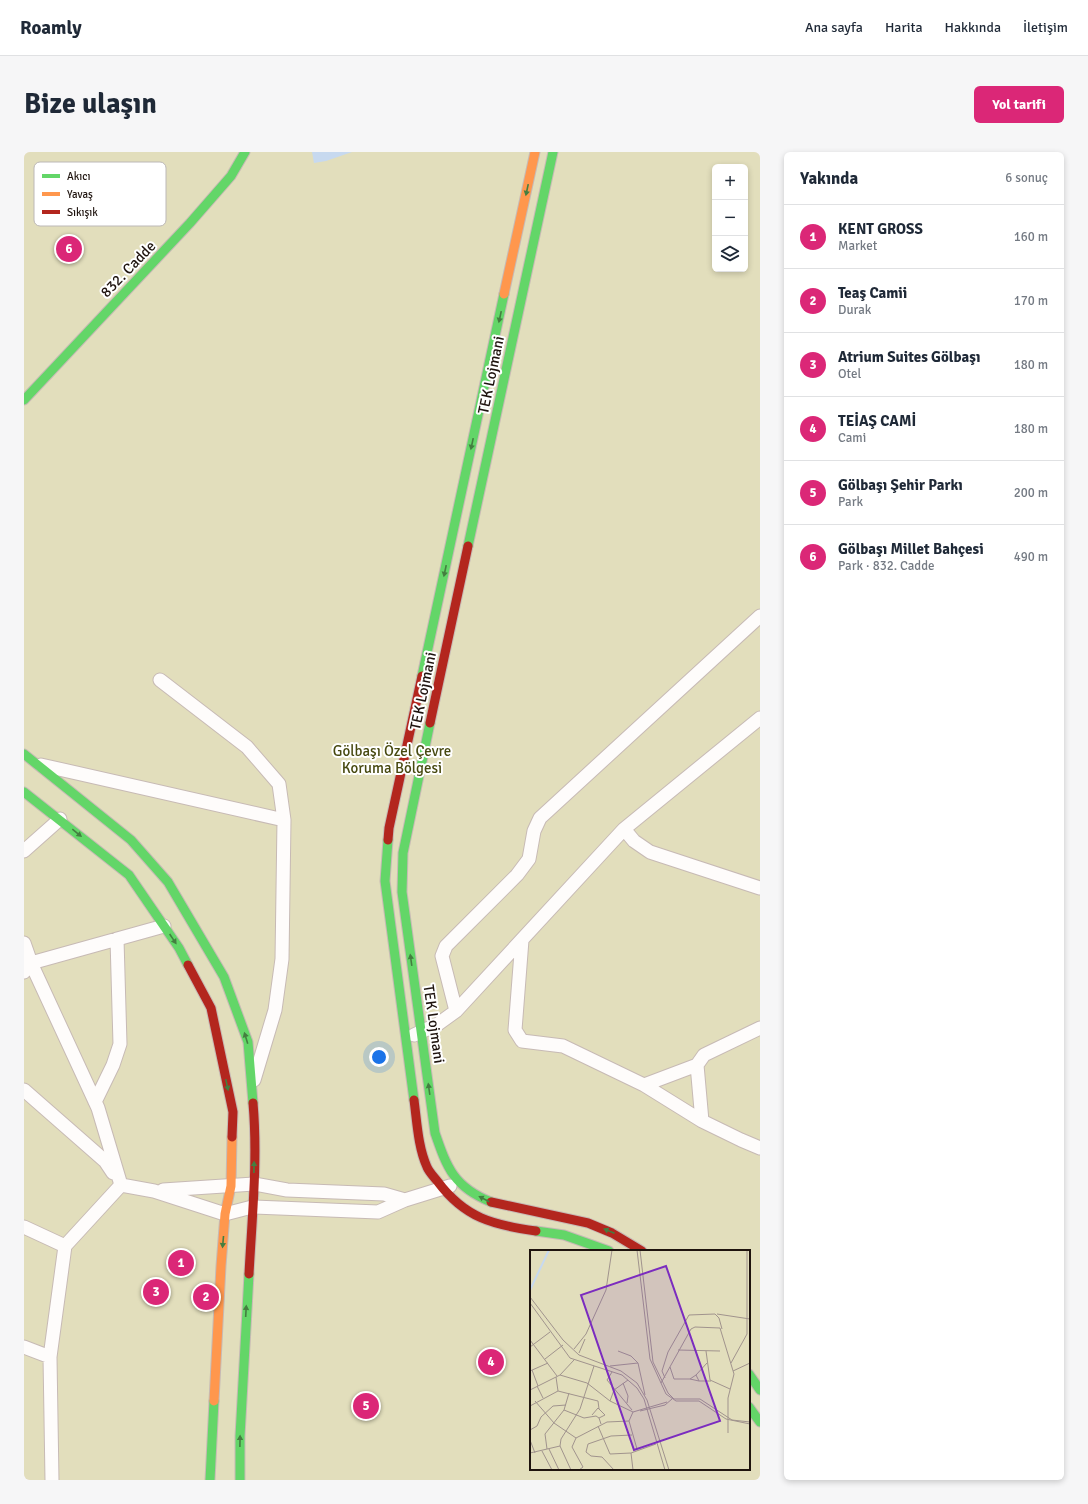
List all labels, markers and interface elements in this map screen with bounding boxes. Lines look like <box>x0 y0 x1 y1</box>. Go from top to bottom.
text: Roamly <box>20 16 82 40</box>
text: Ana sayfa <box>805 19 863 36</box>
text: Harita <box>885 19 923 36</box>
text: Hakkında <box>945 19 1001 36</box>
text: İletişim <box>1023 19 1068 36</box>
button: Yol tarifi <box>974 86 1064 123</box>
text: Bize ulaşın <box>24 87 157 121</box>
legend <box>34 162 166 226</box>
map controls <box>712 164 748 272</box>
button: + <box>712 164 748 200</box>
text: Yakında <box>800 168 858 189</box>
text: Akıcı <box>67 170 90 183</box>
text: 6 sonuç <box>1005 170 1048 186</box>
one-way arrow <box>523 184 529 196</box>
text: Yavaş <box>67 188 93 201</box>
button: − <box>712 200 748 236</box>
text: Sıkışık <box>67 206 98 219</box>
text: KENT GROSS <box>838 220 923 238</box>
text: 1 <box>809 229 817 245</box>
text: 160 m <box>1014 229 1048 245</box>
pin: 6 <box>56 234 82 264</box>
button: layers <box>712 236 748 272</box>
street label: 832. Cadde <box>97 237 159 301</box>
text: Market <box>838 238 877 254</box>
text: Teaş Camii <box>838 284 907 302</box>
text: 2 <box>809 293 817 309</box>
text: 170 m <box>1014 293 1048 309</box>
text: Durak <box>838 302 871 318</box>
one-way arrow <box>496 311 502 323</box>
street label: TEK Lojmani <box>474 334 508 416</box>
text: Atrium Suites Gölbaşı <box>838 348 980 366</box>
text: 3 <box>809 357 817 373</box>
text: 180 m <box>1014 357 1048 373</box>
text: Otel <box>838 366 861 382</box>
text: TEİAŞ CAMİ <box>838 412 916 430</box>
text: 4 <box>809 421 817 437</box>
text: 180 m <box>1014 421 1048 437</box>
text: Cami <box>838 430 866 446</box>
one-way arrow <box>469 438 475 451</box>
text: Gölbaşı Şehir Parkı <box>838 476 963 494</box>
text: 5 <box>809 485 817 501</box>
text: 200 m <box>1014 485 1048 501</box>
text: Park <box>838 494 863 510</box>
text: Gölbaşı Millet Bahçesi <box>838 540 984 558</box>
text: 6 <box>809 549 817 565</box>
text: 490 m <box>1014 549 1048 565</box>
text: Park · 832. Cadde <box>838 558 935 574</box>
one-way arrow <box>441 565 447 578</box>
street label: TEK Lojmani <box>406 650 440 732</box>
park label: Gölbaşı Özel Çevre Koruma Bölgesi <box>333 742 451 777</box>
one-way arrow <box>72 828 83 837</box>
one-way arrow <box>169 933 177 944</box>
one-way arrow <box>408 954 414 966</box>
street label: TEK Lojmani <box>420 983 448 1065</box>
one-way arrow <box>243 1032 249 1044</box>
your location <box>369 1047 389 1067</box>
one-way arrow <box>225 1079 231 1091</box>
one-way arrow <box>426 1083 432 1095</box>
one-way arrow <box>251 1160 257 1173</box>
one-way arrow <box>478 1195 490 1202</box>
one-way arrow <box>604 1228 615 1234</box>
one-way arrow <box>219 1236 226 1248</box>
pin: 1 <box>168 1248 194 1278</box>
inset map <box>530 1250 750 1470</box>
pin: 3 <box>143 1277 169 1307</box>
pin: 2 <box>193 1282 219 1312</box>
one-way arrow <box>243 1305 250 1317</box>
pin: 4 <box>478 1347 504 1377</box>
pin: 5 <box>353 1391 379 1421</box>
one-way arrow <box>237 1434 243 1447</box>

